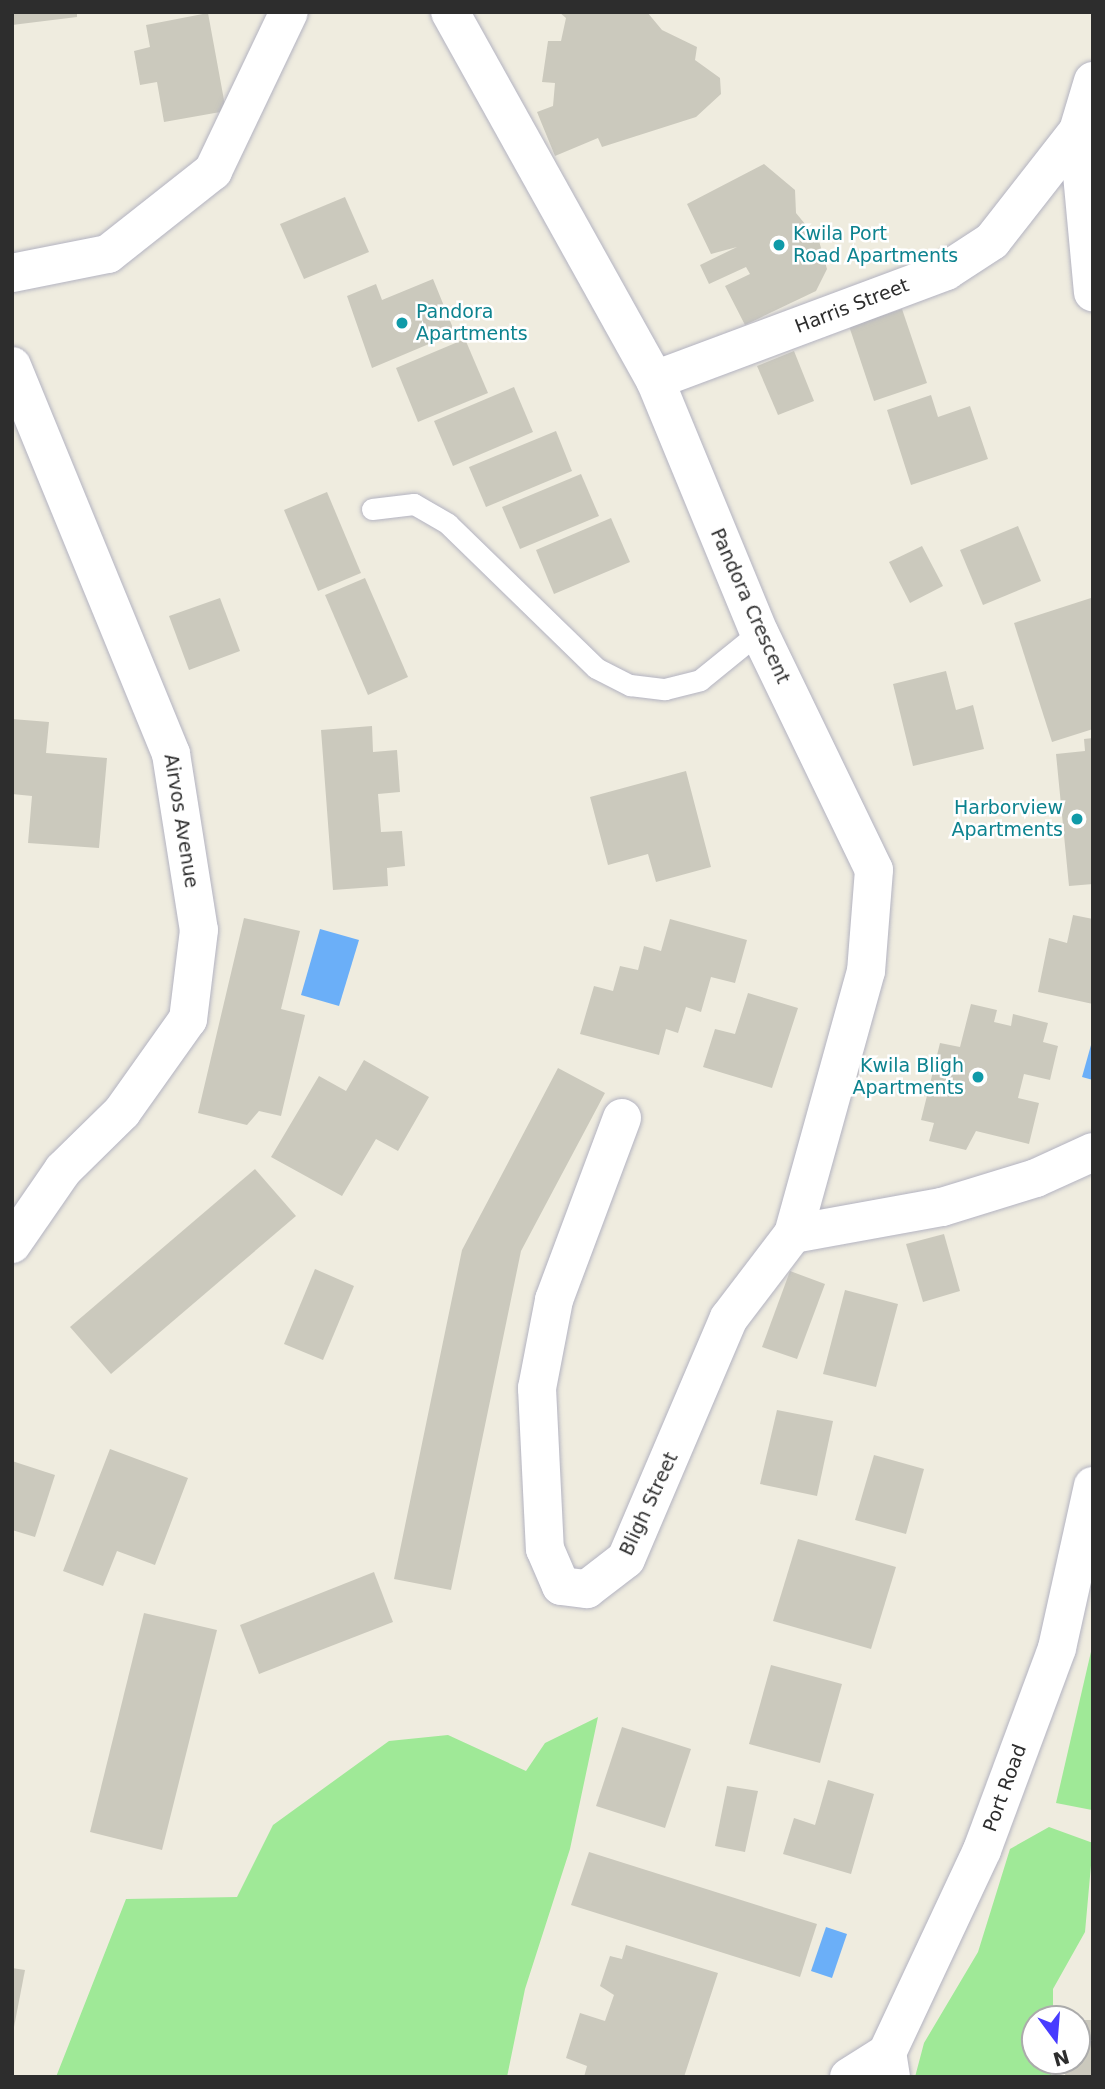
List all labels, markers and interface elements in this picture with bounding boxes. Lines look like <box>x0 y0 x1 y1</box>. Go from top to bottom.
place label: Kwila Port Road Apartments <box>793 223 958 267</box>
marker: Kwila Port Road Apartments <box>771 237 787 253</box>
street label: Harris Street <box>792 274 912 338</box>
place label: Pandora Apartments <box>416 301 528 345</box>
marker: Pandora Apartments <box>394 315 410 331</box>
street label: Pandora Crescent <box>706 525 794 687</box>
street label: Airvos Avenue <box>159 752 203 890</box>
place label: Harborview Apartments <box>951 797 1063 841</box>
marker: Harborview Apartments <box>1069 811 1085 827</box>
place label: Kwila Bligh Apartments <box>852 1055 964 1099</box>
marker: Kwila Bligh Apartments <box>970 1069 986 1085</box>
street label: Bligh Street <box>615 1449 683 1559</box>
street label: Port Road <box>979 1741 1031 1835</box>
north arrow <box>1021 2005 1091 2075</box>
text: N <box>1051 2045 1072 2071</box>

